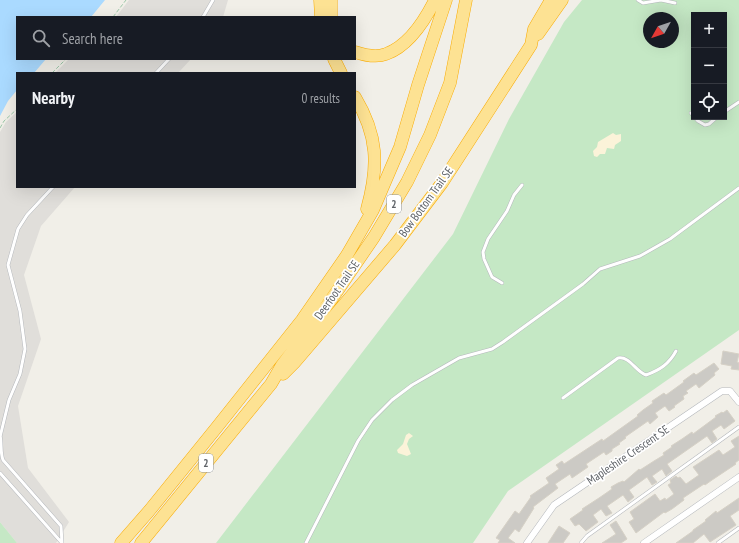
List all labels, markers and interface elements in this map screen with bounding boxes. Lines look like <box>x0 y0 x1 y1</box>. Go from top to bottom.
north arrow <box>643 12 679 48</box>
map controls <box>691 12 727 120</box>
button: + <box>691 12 727 48</box>
search box <box>16 16 356 60</box>
icon: search <box>30 27 52 49</box>
text: Search here <box>62 29 123 48</box>
button: − <box>691 48 727 84</box>
button: locate <box>691 84 727 120</box>
text: Nearby <box>32 87 75 109</box>
text: 0 results <box>301 90 340 107</box>
street label: Bow Bottom Trail SE <box>395 164 456 240</box>
road number: 2 <box>387 195 401 213</box>
street label: Deerfoot Trail SE <box>311 257 363 322</box>
street label: Mapleshire Crescent SE <box>584 421 672 488</box>
road number: 2 <box>199 454 213 472</box>

